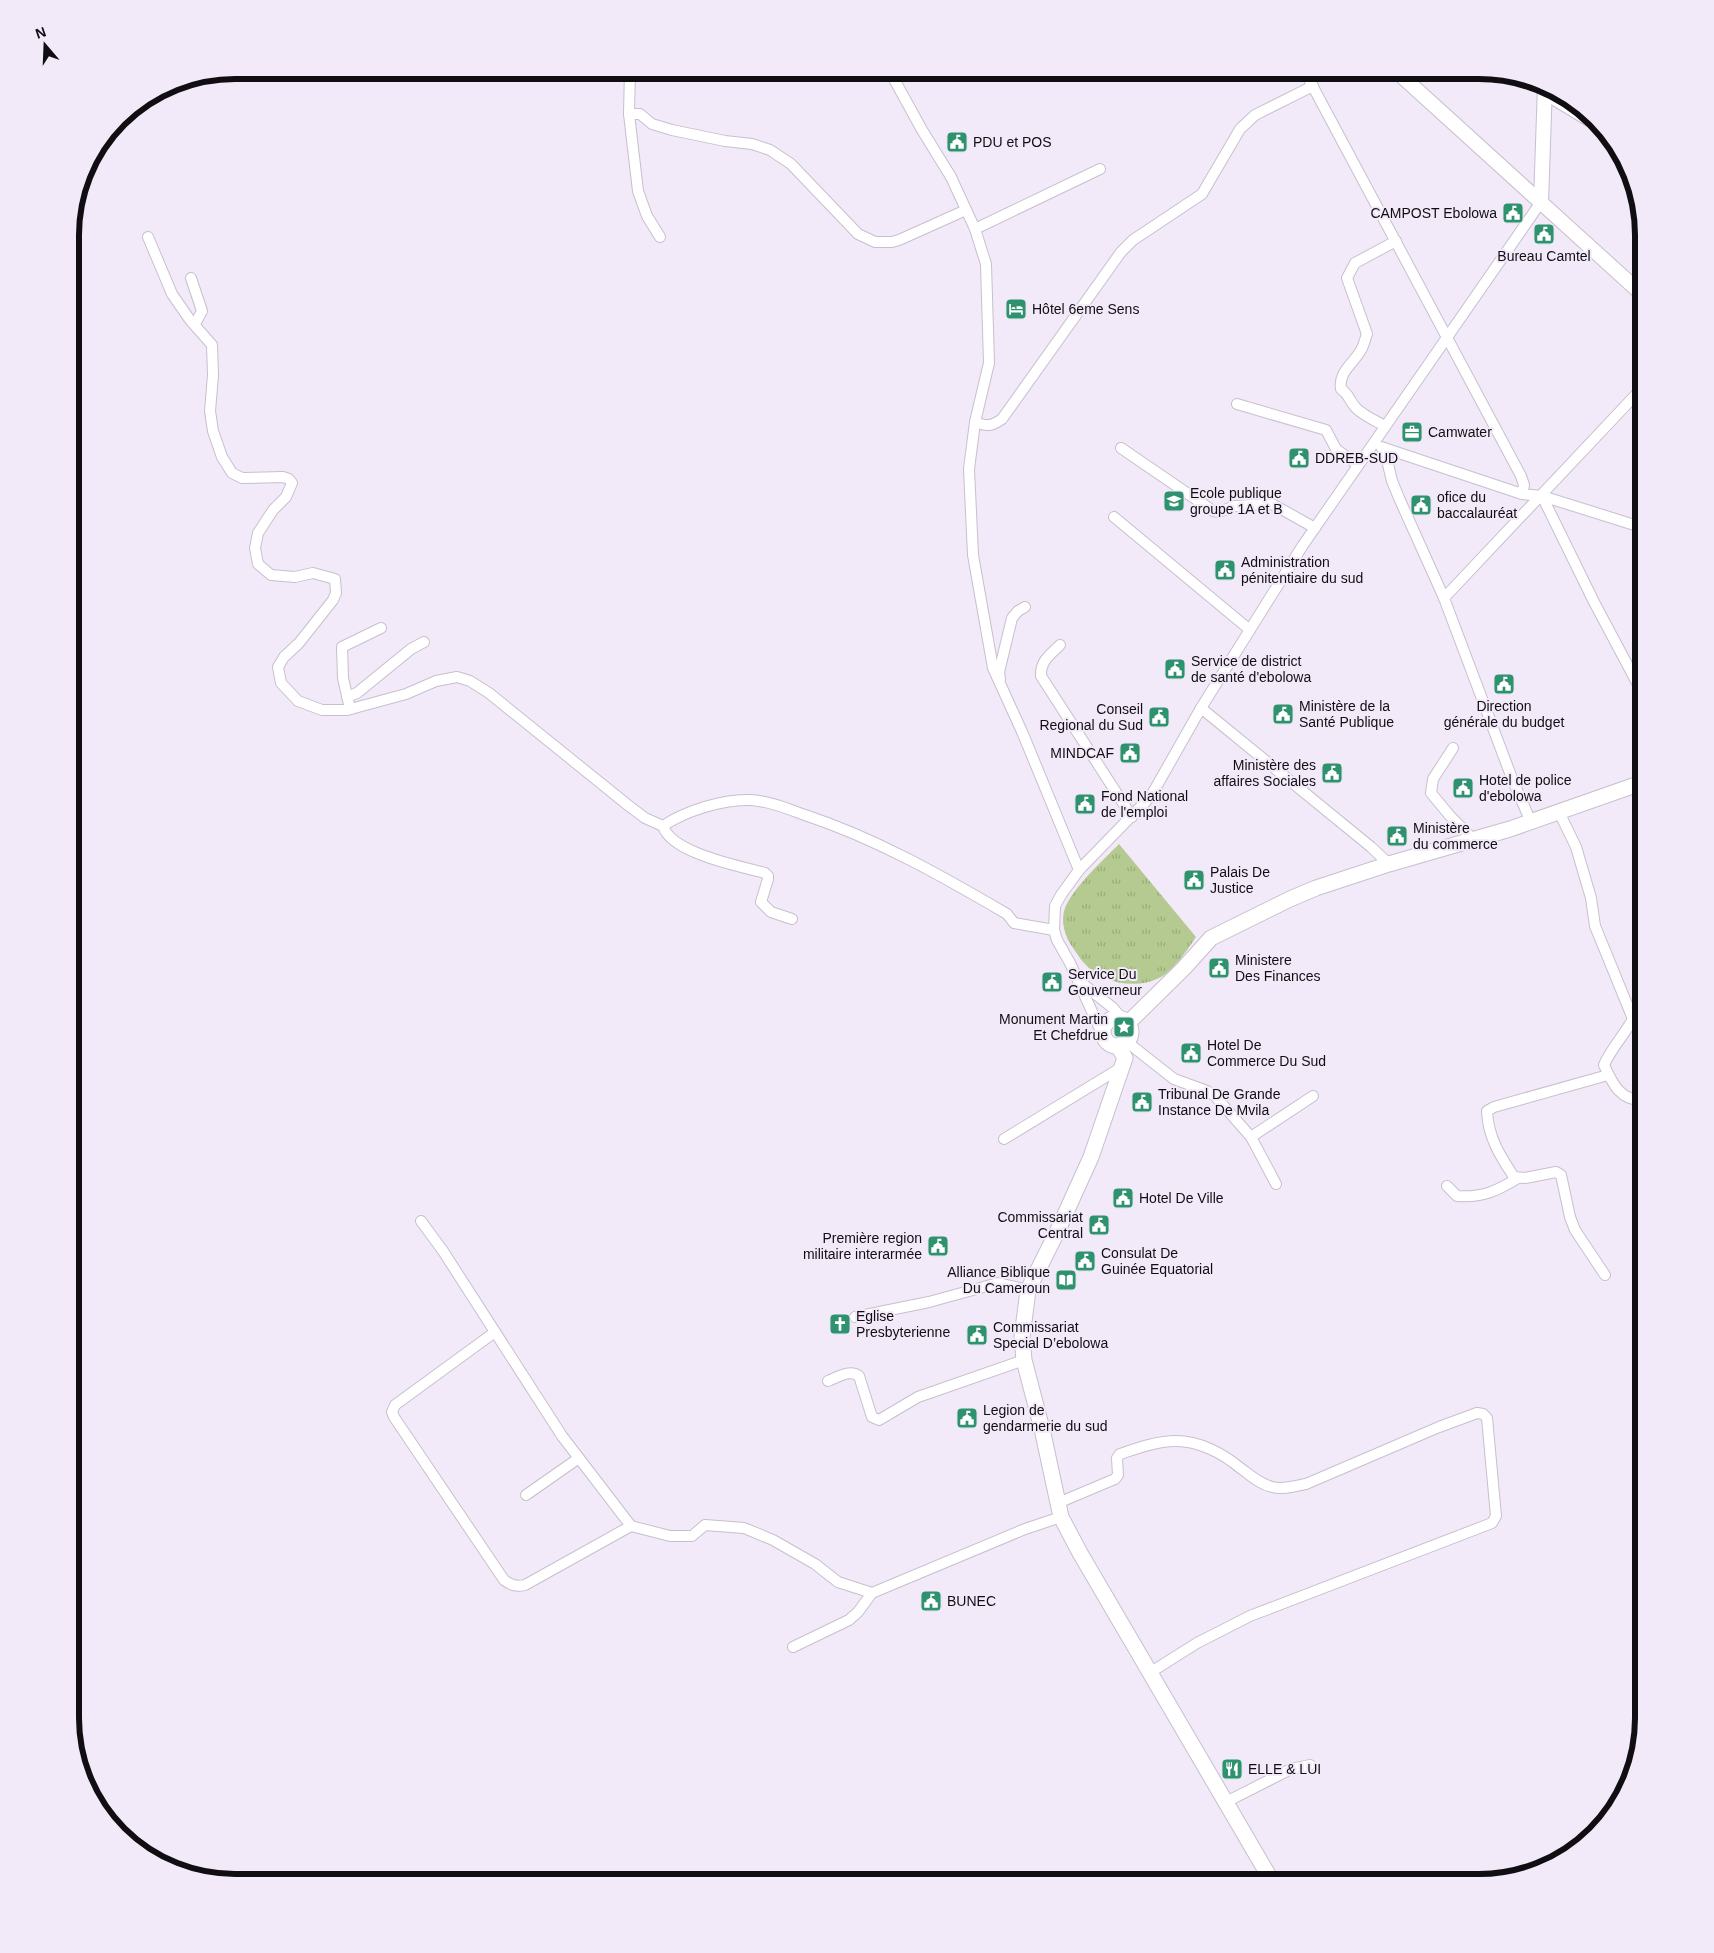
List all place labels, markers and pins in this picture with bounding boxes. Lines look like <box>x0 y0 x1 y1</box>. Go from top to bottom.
public building icon: PDU et POS <box>945 130 969 154</box>
place label: PDU et POS <box>973 134 1052 150</box>
public building icon: CAMPOST Ebolowa <box>1501 201 1525 225</box>
place label: CAMPOST Ebolowa <box>1370 205 1497 221</box>
public building icon: Bureau Camtel <box>1532 222 1556 246</box>
place label: Bureau Camtel <box>1497 248 1591 264</box>
hotel icon: Hôtel 6eme Sens <box>1004 297 1028 321</box>
place label: Hôtel 6eme Sens <box>1032 301 1139 317</box>
office icon: Camwater <box>1400 420 1424 444</box>
place label: Camwater <box>1428 424 1492 440</box>
public building icon: DDREB-SUD <box>1287 446 1311 470</box>
place label: DDREB-SUD <box>1315 450 1398 466</box>
place label: Ecole publique groupe 1A et B <box>1190 485 1283 517</box>
school or university icon: Ecole publique groupe 1A et B <box>1162 489 1186 513</box>
place label: ofice du baccalauréat <box>1437 489 1517 521</box>
public building icon: ofice du baccalauréat <box>1409 493 1433 517</box>
place label: Administration pénitentiaire du sud <box>1241 554 1363 586</box>
public building icon: Administration pénitentiaire du sud <box>1213 558 1237 582</box>
place label: Service de district de santé d'ebolowa <box>1191 653 1311 685</box>
public building icon: Service de district de santé d'ebolowa <box>1163 657 1187 681</box>
public building icon: Direction générale du budget <box>1492 672 1516 696</box>
place label: Ministère de la Santé Publique <box>1299 698 1394 730</box>
place label: Direction générale du budget <box>1444 698 1564 730</box>
place label: Conseil Regional du Sud <box>1039 701 1143 733</box>
public building icon: Ministère de la Santé Publique <box>1271 702 1295 726</box>
public building icon: Conseil Regional du Sud <box>1147 705 1171 729</box>
public building icon: MINDCAF <box>1118 741 1142 765</box>
place label: MINDCAF <box>1050 745 1114 761</box>
place label: Ministère des affaires Sociales <box>1214 757 1316 789</box>
public building icon: Ministère des affaires Sociales <box>1320 761 1344 785</box>
place label: Hotel de police d'ebolowa <box>1479 772 1572 804</box>
public building icon: Hotel de police d'ebolowa <box>1451 776 1475 800</box>
place label: Fond National de l'emploi <box>1101 788 1188 820</box>
public building icon: Fond National de l'emploi <box>1073 792 1097 816</box>
place label: Ministère du commerce <box>1413 820 1498 852</box>
public building icon: Ministère du commerce <box>1385 824 1409 848</box>
place label: Palais De Justice <box>1210 864 1270 896</box>
public building icon: Palais De Justice <box>1182 868 1206 892</box>
place label: Ministere Des Finances <box>1235 952 1321 984</box>
public building icon: Ministere Des Finances <box>1207 956 1231 980</box>
place label: Service Du Gouverneur <box>1068 966 1142 998</box>
public building icon: Service Du Gouverneur <box>1040 970 1064 994</box>
place label: Monument Martin Et Chefdrue <box>999 1011 1108 1043</box>
place icon: Monument Martin Et Chefdrue <box>1112 1015 1136 1039</box>
place label: Hotel De Commerce Du Sud <box>1207 1037 1326 1069</box>
public building icon: Hotel De Commerce Du Sud <box>1179 1041 1203 1065</box>
place label: Tribunal De Grande Instance De Mvila <box>1158 1086 1281 1118</box>
public building icon: Tribunal De Grande Instance De Mvila <box>1130 1090 1154 1114</box>
public building icon: Hotel De Ville <box>1111 1186 1135 1210</box>
place label: Hotel De Ville <box>1139 1190 1224 1206</box>
place label: Commissariat Central <box>997 1209 1083 1241</box>
public building icon: Commissariat Central <box>1087 1213 1111 1237</box>
place label: Première region militaire interarmée <box>803 1230 922 1262</box>
public building icon: Première region militaire interarmée <box>926 1234 950 1258</box>
place label: Consulat De Guinée Equatorial <box>1101 1245 1213 1277</box>
public building icon: Consulat De Guinée Equatorial <box>1073 1249 1097 1273</box>
place label: Alliance Biblique Du Cameroun <box>947 1264 1050 1296</box>
library icon: Alliance Biblique Du Cameroun <box>1054 1268 1078 1292</box>
place label: Eglise Presbyterienne <box>856 1308 950 1340</box>
church icon: Eglise Presbyterienne <box>828 1312 852 1336</box>
place label: Commissariat Special D’ebolowa <box>993 1319 1108 1351</box>
public building icon: Commissariat Special D’ebolowa <box>965 1323 989 1347</box>
place label: Legion de gendarmerie du sud <box>983 1402 1108 1434</box>
public building icon: Legion de gendarmerie du sud <box>955 1406 979 1430</box>
public building icon: BUNEC <box>919 1589 943 1613</box>
place label: BUNEC <box>947 1593 996 1609</box>
restaurant icon: ELLE & LUI <box>1220 1757 1244 1781</box>
place label: ELLE & LUI <box>1248 1761 1321 1777</box>

